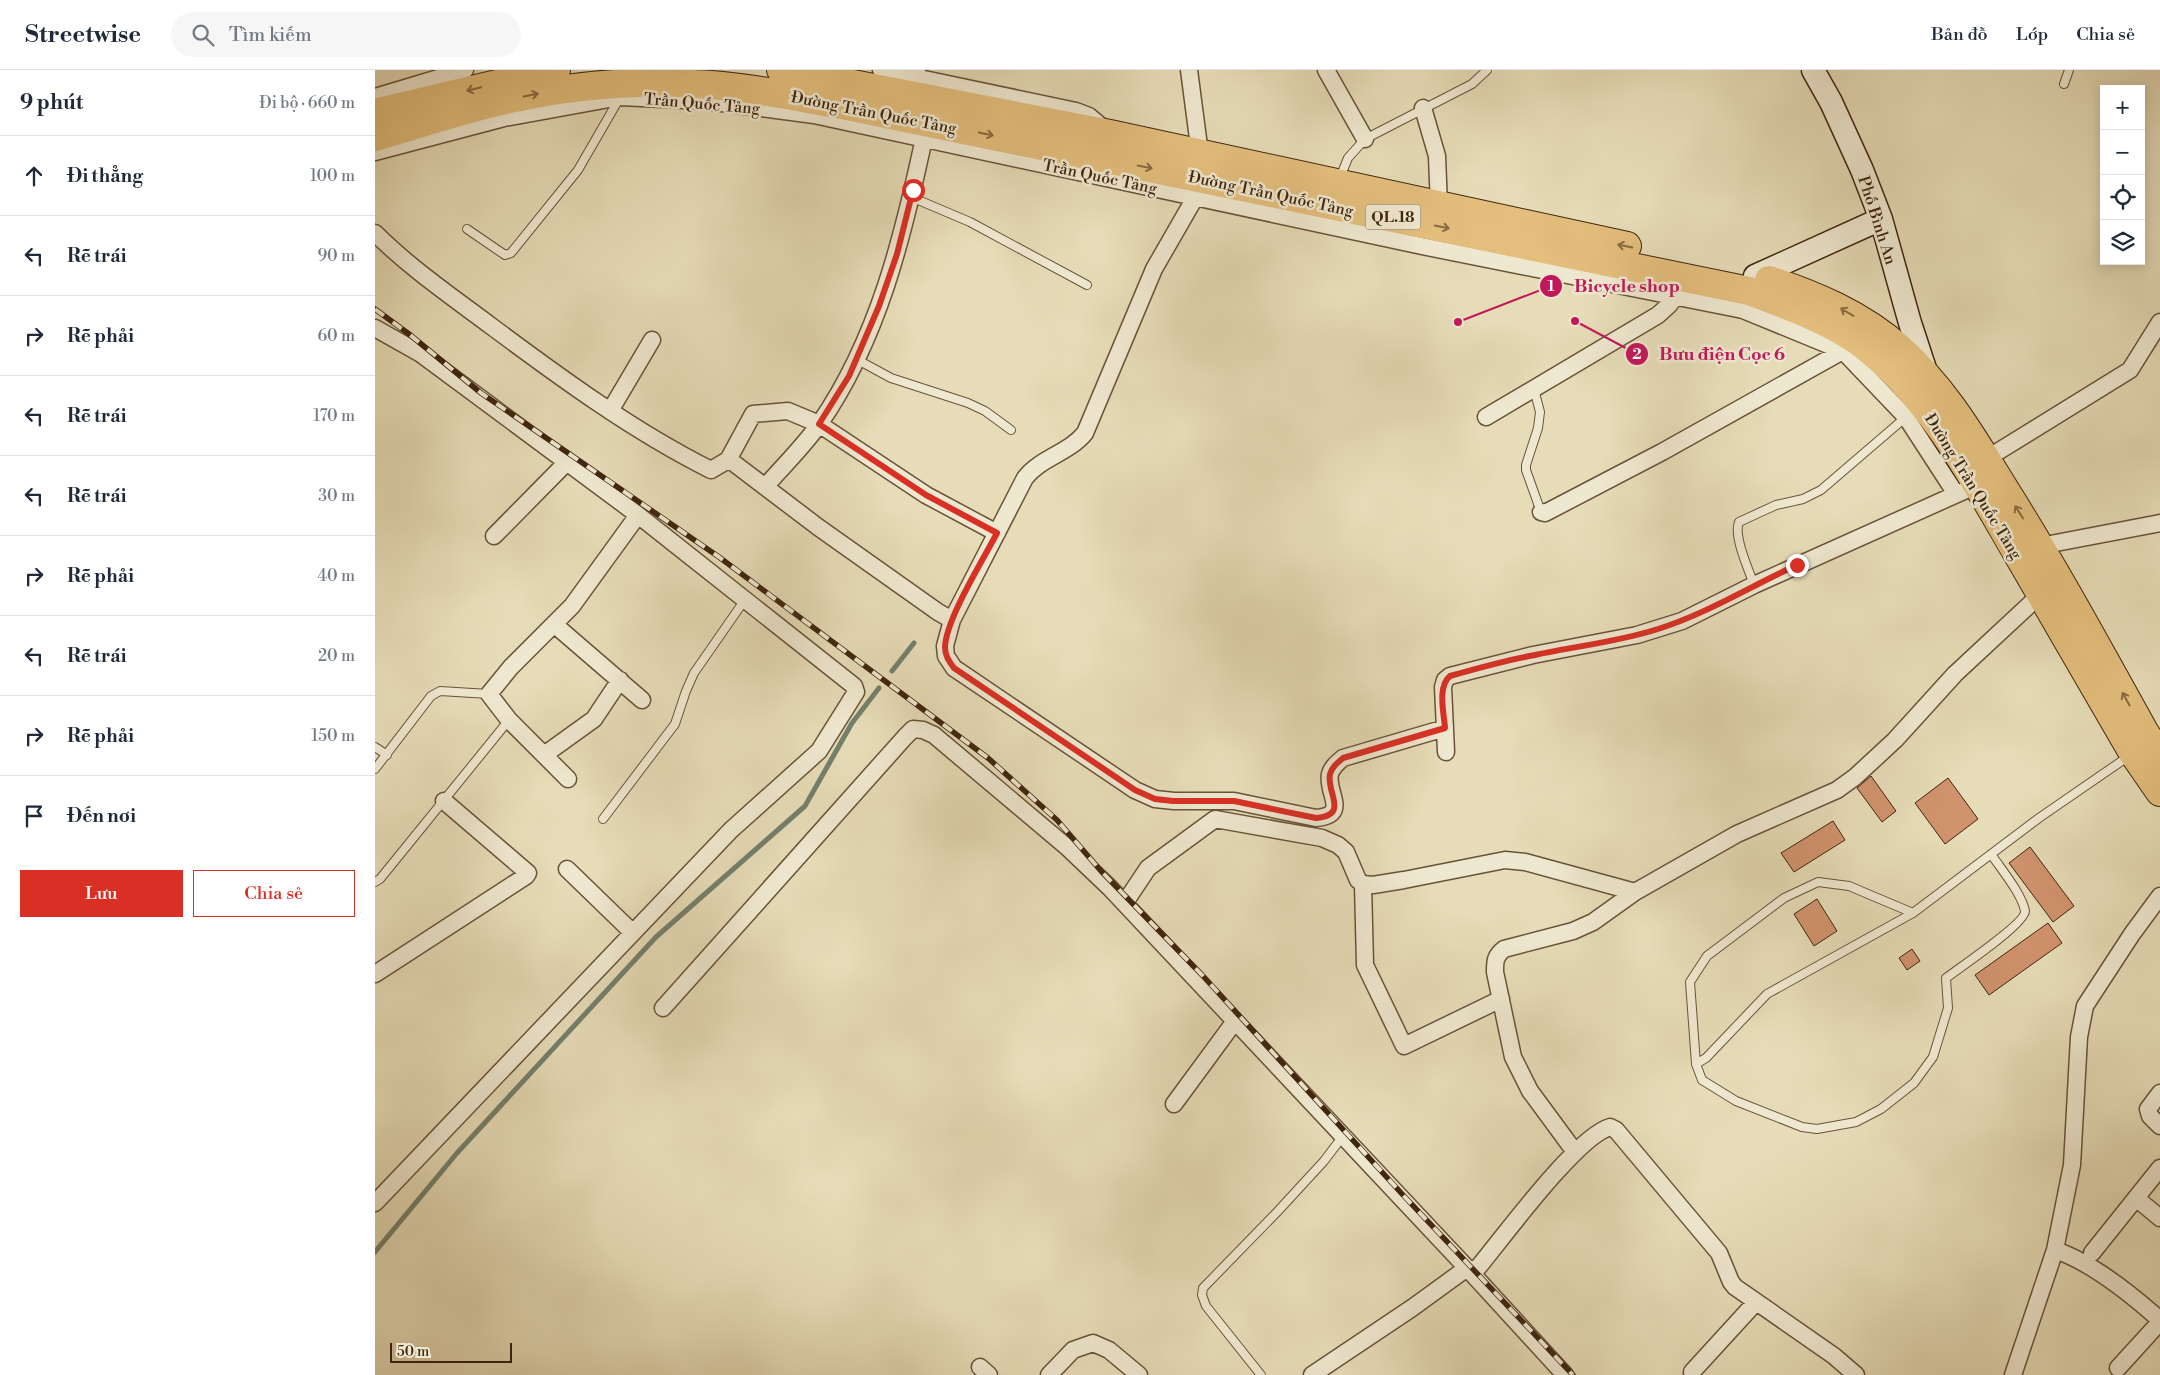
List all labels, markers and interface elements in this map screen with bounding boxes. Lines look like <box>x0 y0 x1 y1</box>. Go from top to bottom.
search box <box>171 12 521 57</box>
text: Streetwise <box>25 20 141 50</box>
icon: search <box>189 21 217 49</box>
text: Tìm kiếm <box>229 23 312 47</box>
text: Bản đồ <box>1931 23 1988 46</box>
text: Lớp <box>2016 23 2048 46</box>
text: Chia sẻ <box>2076 23 2135 46</box>
one-way arrow <box>467 85 483 94</box>
map controls <box>2100 85 2145 265</box>
button: + <box>2100 85 2145 130</box>
street label: Đường Trần Quốc Tảng <box>789 87 959 139</box>
one-way arrow <box>523 89 539 99</box>
street label: Trần Quốc Tảng <box>643 89 762 119</box>
text: 9 phút <box>20 90 83 116</box>
text: Đi bộ · 660 m <box>259 93 355 113</box>
one-way arrow <box>978 130 994 139</box>
button: − <box>2100 130 2145 175</box>
street label: Trần Quốc Tảng <box>1041 155 1160 199</box>
icon: ahead <box>20 162 48 190</box>
one-way arrow <box>1137 162 1153 172</box>
text: Đi thẳng <box>67 164 143 188</box>
text: 100 m <box>310 166 355 186</box>
street label: Đường Trần Quốc Tảng <box>1186 167 1356 221</box>
street label: Phố Bình An <box>1853 173 1901 268</box>
button: locate <box>2100 175 2145 220</box>
route start <box>902 179 925 202</box>
road number: QL.18 <box>1365 204 1421 230</box>
button: layers <box>2100 220 2145 265</box>
one-way arrow <box>1433 223 1449 233</box>
one-way arrow <box>1618 241 1634 250</box>
icon: left <box>20 242 48 270</box>
text: Rẽ trái <box>67 244 127 268</box>
text: 90 m <box>317 246 355 266</box>
callout: Bicycle shop <box>1539 269 1690 302</box>
text: Bicycle shop <box>1574 275 1680 298</box>
text: 1 <box>1547 277 1555 296</box>
one-way arrow <box>1840 307 1854 317</box>
icon: right <box>20 322 48 350</box>
text: Rẽ phải <box>67 324 134 348</box>
text: 60 m <box>317 326 355 346</box>
callout: Bưu điện Cọc 6 <box>1624 337 1795 370</box>
text: Bưu điện Cọc 6 <box>1659 343 1785 366</box>
text: 2 <box>1632 345 1642 364</box>
icon: left <box>20 402 48 430</box>
text: Rẽ trái <box>67 404 127 428</box>
text: 170 m <box>313 406 355 426</box>
street label: Đường Trần Quốc Tảng <box>1920 410 2027 564</box>
icon: left <box>20 482 48 510</box>
text: Rẽ trái <box>67 484 127 508</box>
text: 30 m <box>318 486 355 506</box>
one-way arrow <box>2014 506 2024 520</box>
route end <box>1786 554 1809 577</box>
icon: right <box>20 562 48 590</box>
text: Rẽ phải <box>67 564 134 588</box>
text: 40 m <box>318 566 355 586</box>
icon: left <box>20 642 48 670</box>
text: Rẽ trái <box>67 644 127 668</box>
text: 20 m <box>318 646 355 666</box>
one-way arrow <box>2121 691 2131 706</box>
icon: right <box>20 722 48 750</box>
text: Rẽ phải <box>67 724 134 748</box>
text: 150 m <box>311 726 355 746</box>
icon: arrive <box>20 802 48 830</box>
text: Đến nơi <box>67 804 136 828</box>
button: Lưu <box>20 870 183 917</box>
button: Chia sẻ <box>193 870 355 917</box>
scale bar <box>390 1340 513 1363</box>
text: 50 m <box>397 1343 429 1361</box>

